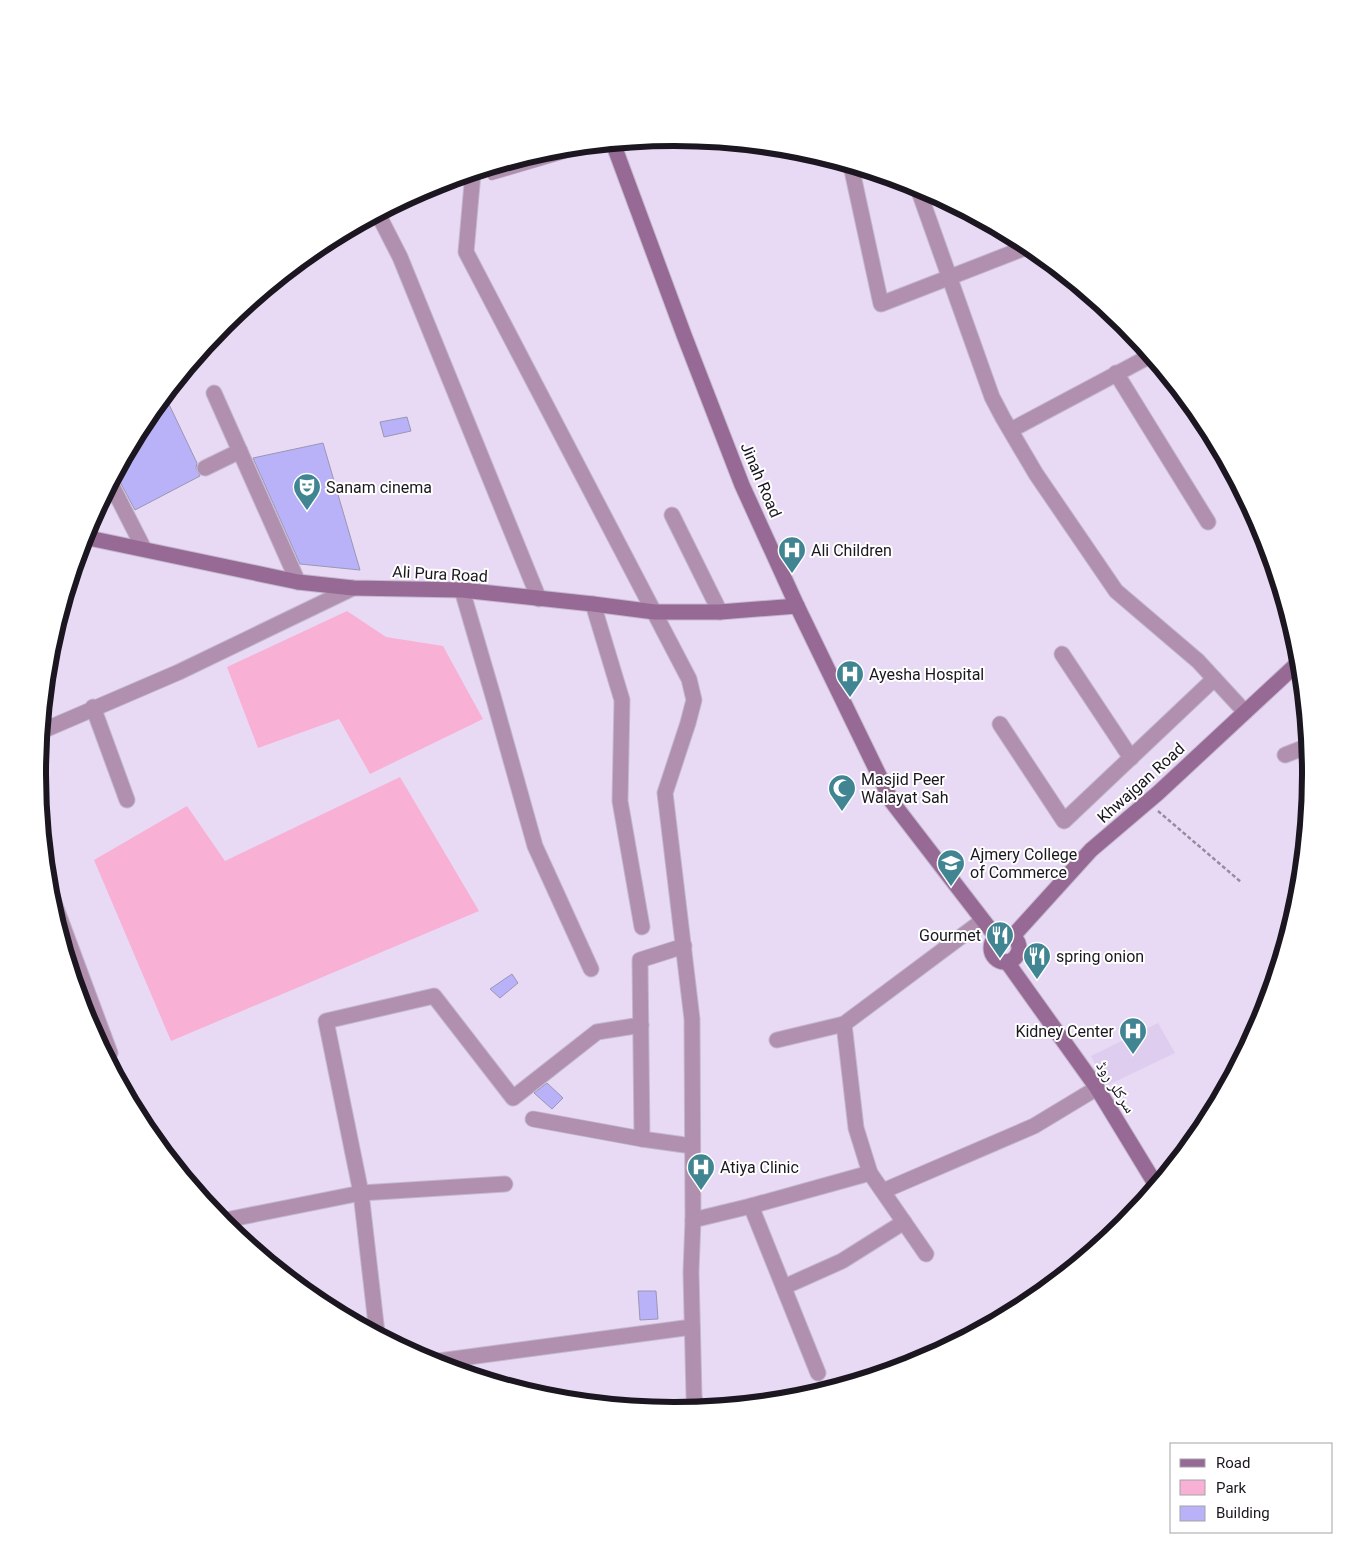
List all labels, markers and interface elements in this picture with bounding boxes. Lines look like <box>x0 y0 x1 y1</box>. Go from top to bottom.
street label: Jinah Road <box>737 440 785 520</box>
theatre icon: Sanam cinema <box>292 472 322 511</box>
place label: Sanam cinema <box>326 478 432 497</box>
hospital icon: Ali Children <box>777 535 807 574</box>
place label: Ali Children <box>811 541 892 560</box>
street label: Ali Pura Road <box>392 562 488 586</box>
hospital icon: Ayesha Hospital <box>835 659 865 698</box>
place label: Ayesha Hospital <box>869 665 984 684</box>
street label: Khwajgan Road <box>1094 739 1188 827</box>
place label: Masjid Peer Walayat Sah <box>861 770 949 807</box>
mosque icon: Masjid Peer Walayat Sah <box>827 773 857 812</box>
place label: Ajmery College of Commerce <box>970 845 1077 882</box>
school or university icon: Ajmery College of Commerce <box>936 848 966 887</box>
restaurant icon: Gourmet <box>985 920 1015 959</box>
place label: Gourmet <box>919 926 981 945</box>
restaurant icon: spring onion <box>1022 941 1052 980</box>
place label: spring onion <box>1056 947 1144 966</box>
hospital icon: Kidney Center <box>1118 1016 1148 1055</box>
place label: Kidney Center <box>1015 1022 1115 1041</box>
street label: سرکلر روڈ <box>1092 1057 1140 1117</box>
hospital icon: Atiya Clinic <box>686 1152 716 1191</box>
place label: Atiya Clinic <box>720 1158 799 1177</box>
legend <box>1170 1443 1333 1533</box>
text: Road <box>1216 1454 1250 1472</box>
text: Park <box>1216 1479 1247 1497</box>
text: Building <box>1216 1504 1270 1522</box>

